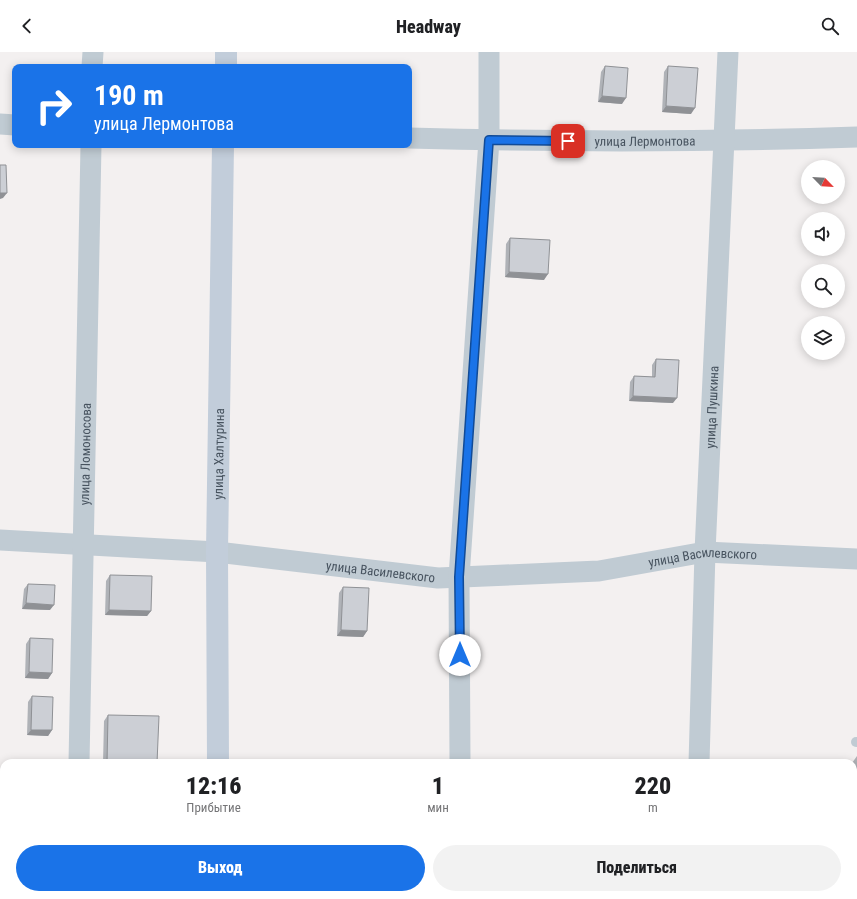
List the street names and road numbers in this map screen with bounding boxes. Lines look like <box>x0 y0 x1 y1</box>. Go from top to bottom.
street label: улица Лермонтова <box>594 133 696 148</box>
street label: улица Пушкина <box>702 366 721 449</box>
street label: улица Ломоносова <box>77 403 93 505</box>
street label: улица Халтурина <box>210 408 227 500</box>
street label: улица Василевского <box>647 544 757 570</box>
street label: улица Василевского <box>325 557 436 585</box>

